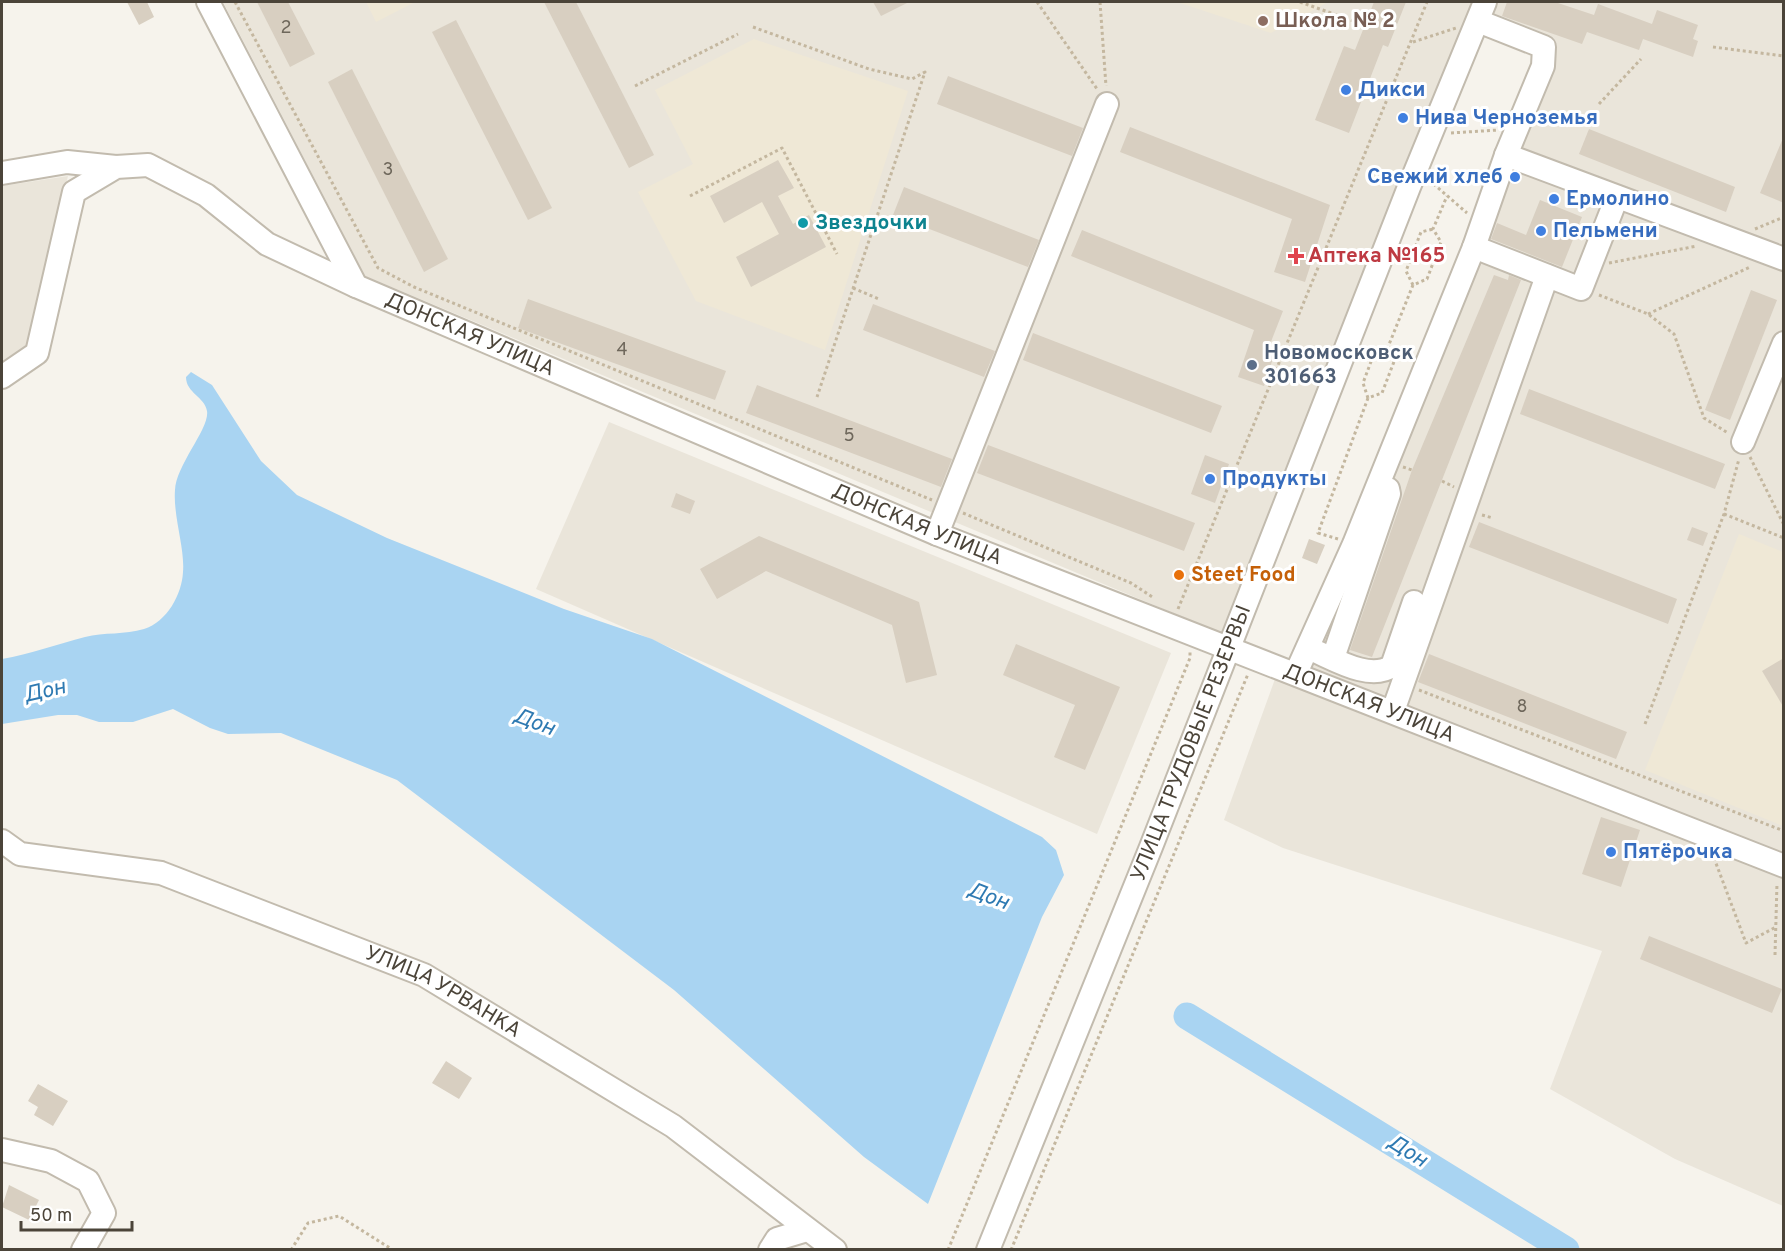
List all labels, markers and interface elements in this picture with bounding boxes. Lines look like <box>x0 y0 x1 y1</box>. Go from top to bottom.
place label: Школа № 2 <box>1275 8 1395 35</box>
marker: Школа № 2 <box>1256 14 1270 28</box>
house number: 2 <box>280 17 292 40</box>
place label: Дикси <box>1358 77 1425 104</box>
marker: Дикси <box>1339 83 1353 97</box>
place label: Нива Черноземья <box>1415 105 1598 132</box>
marker: Нива Черноземья <box>1396 111 1410 125</box>
house number: 3 <box>383 159 393 182</box>
place label: Свежий хлеб <box>1367 164 1503 191</box>
marker: Свежий хлеб <box>1508 170 1522 184</box>
place label: Ермолино <box>1566 186 1669 213</box>
marker: Ермолино <box>1547 192 1561 206</box>
place label: Звездочки <box>815 210 928 237</box>
marker: Звездочки <box>796 216 810 230</box>
place label: Пельмени <box>1553 218 1658 245</box>
marker: Пельмени <box>1534 224 1548 238</box>
place label: Аптека №165 <box>1308 243 1445 270</box>
marker: Аптека №165 <box>1289 249 1303 263</box>
street label: ДОНСКАЯ УЛИЦА <box>381 286 559 383</box>
house number: 4 <box>616 339 628 362</box>
place label: Новомосковск 301663 <box>1264 340 1414 391</box>
marker: Новомосковск 301663 <box>1245 358 1259 372</box>
house number: 5 <box>843 425 855 448</box>
place label: Продукты <box>1222 466 1327 493</box>
marker: Продукты <box>1203 472 1217 486</box>
street label: ДОНСКАЯ УЛИЦА <box>828 477 1006 572</box>
place label: Steet Food <box>1191 562 1296 589</box>
marker: Steet Food <box>1172 568 1186 582</box>
street label: УЛИЦА ТРУДОВЫЕ РЕЗЕРВЫ <box>1125 601 1258 885</box>
street label: ДОНСКАЯ УЛИЦА <box>1279 658 1459 749</box>
water label: Дон <box>22 674 69 710</box>
house number: 8 <box>1517 696 1528 719</box>
water label: Дон <box>510 703 559 743</box>
place label: Пятёрочка <box>1623 839 1733 866</box>
marker: Пятёрочка <box>1604 845 1618 859</box>
water label: Дон <box>964 877 1013 917</box>
street label: УЛИЦА УРВАНКА <box>361 940 526 1044</box>
water label: Дон <box>1382 1129 1432 1175</box>
scale bar <box>21 1194 132 1232</box>
text: 50 m <box>30 1205 72 1228</box>

